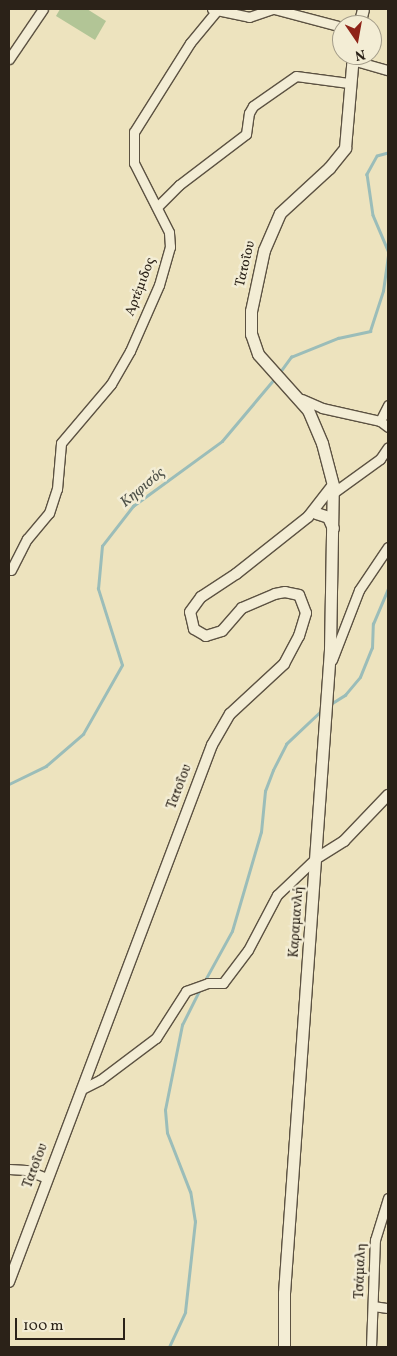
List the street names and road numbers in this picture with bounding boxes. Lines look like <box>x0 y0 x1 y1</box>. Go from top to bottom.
street label: Τατοΐου <box>233 239 259 289</box>
street label: Αρτέμιδος <box>122 255 160 319</box>
street label: Τατοΐου <box>164 762 196 812</box>
street label: Καραμανλή <box>286 886 308 958</box>
street label: Τατοΐου <box>20 1141 52 1191</box>
street label: Τσάμαλη <box>352 1243 370 1299</box>

